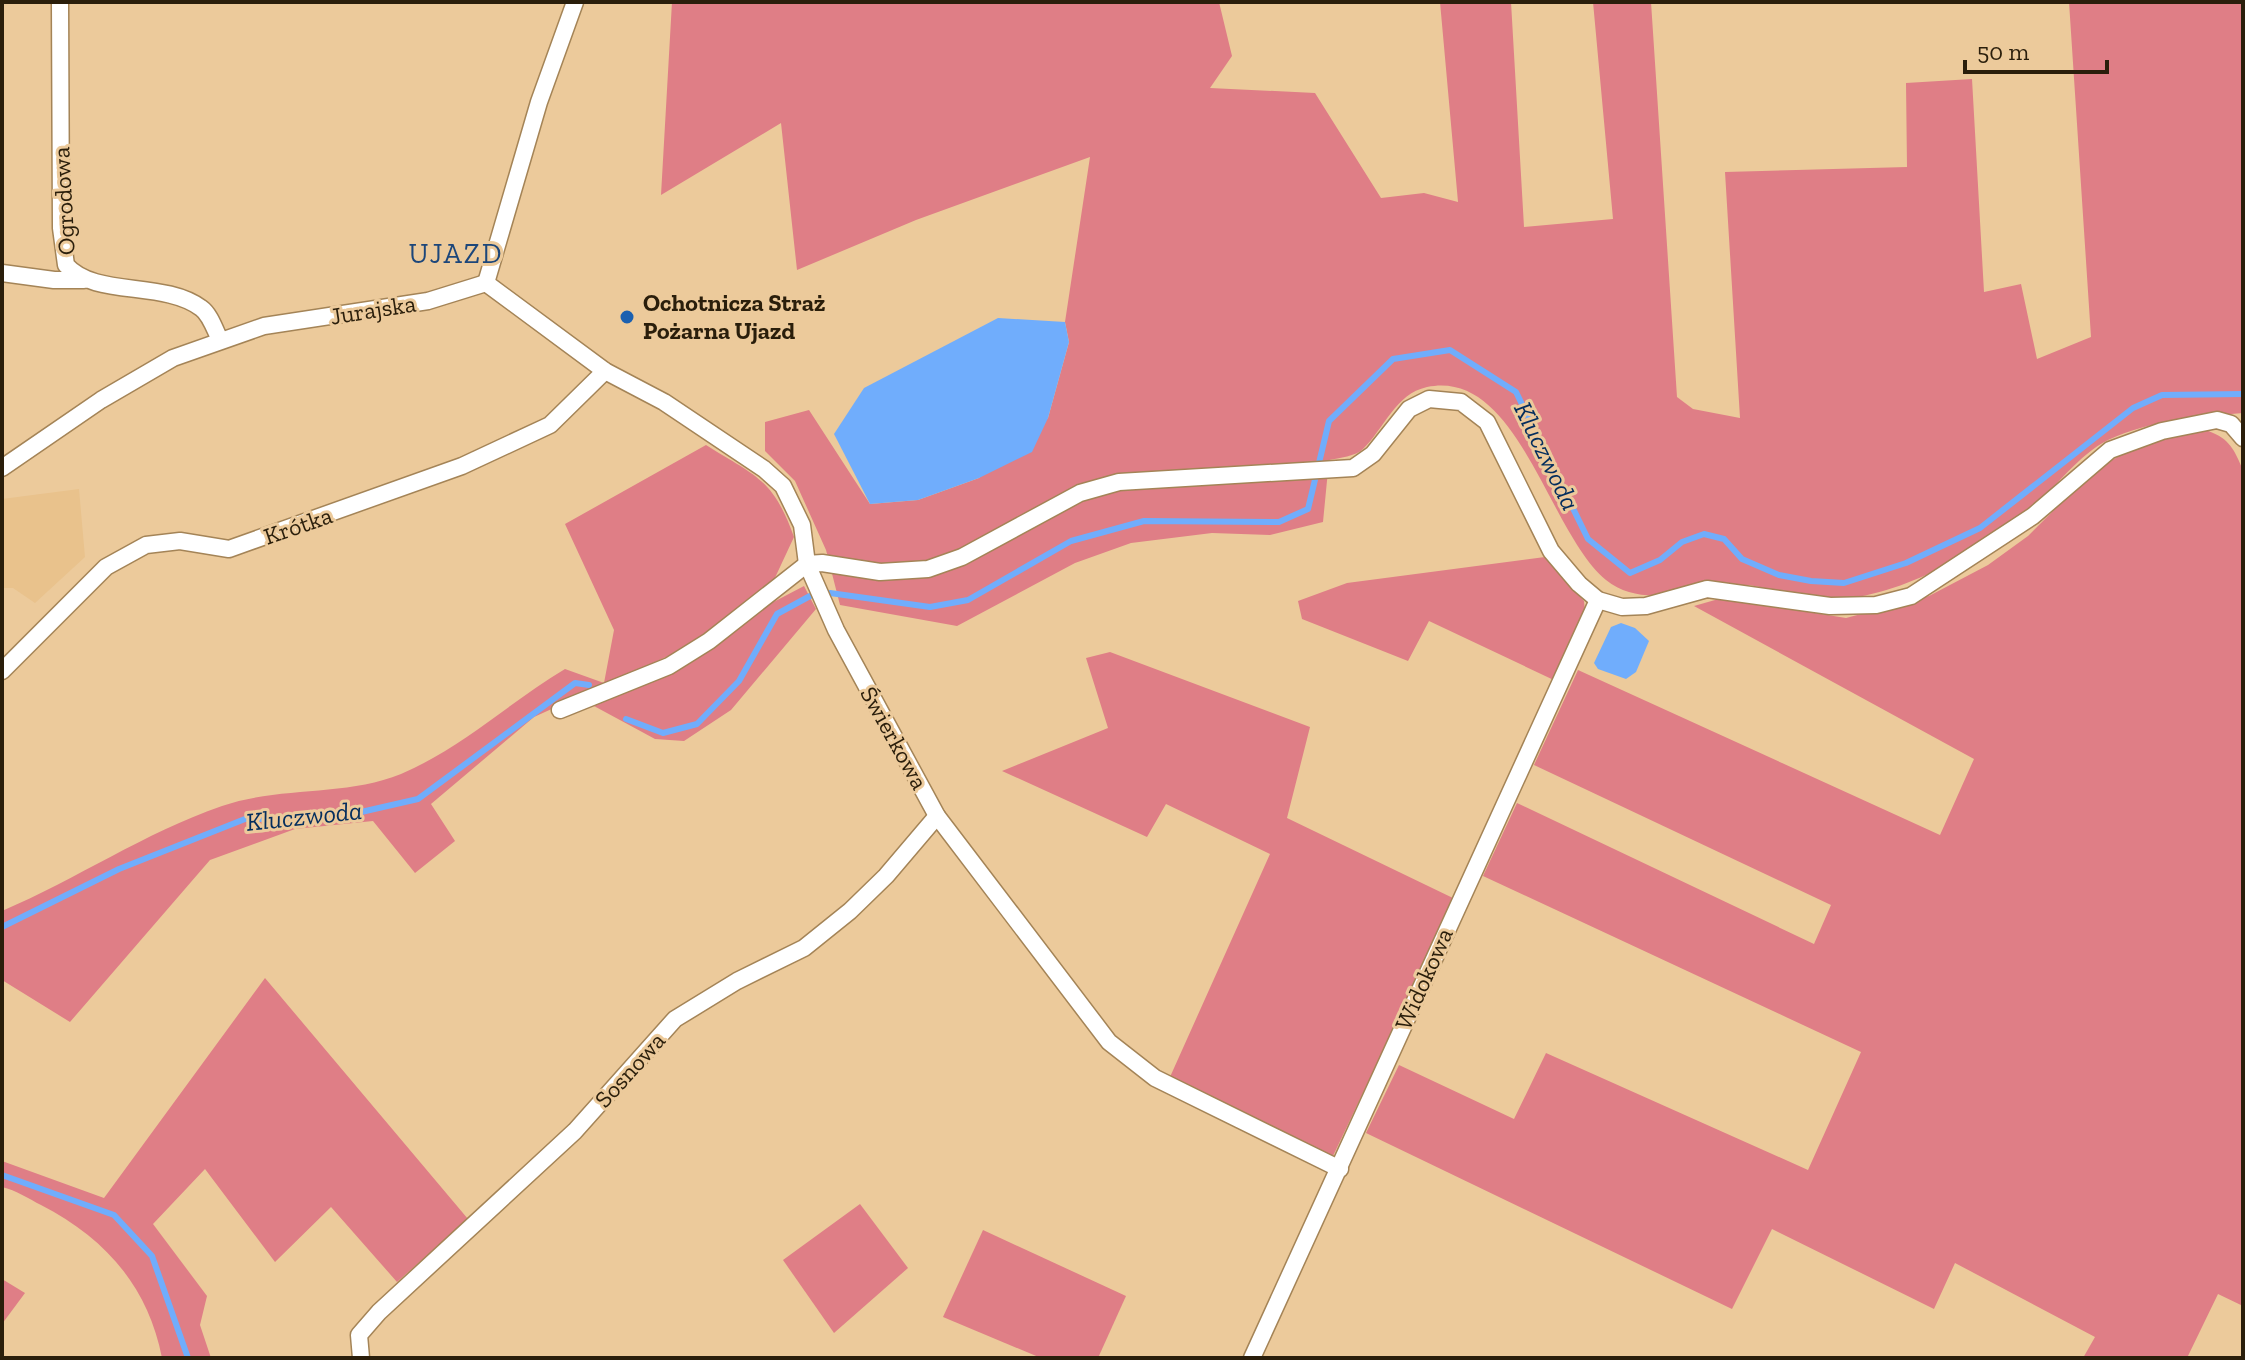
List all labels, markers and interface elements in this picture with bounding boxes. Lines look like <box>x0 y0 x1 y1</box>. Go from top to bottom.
scale bar <box>1965 24 2107 74</box>
text: 50 m <box>1977 37 2030 66</box>
street label: Ogrodowa <box>46 146 81 256</box>
district label: UJAZD <box>408 237 504 270</box>
street label: Jurajska <box>328 288 418 331</box>
place label: Ochotnicza Straż Pożarna Ujazd <box>643 288 825 345</box>
marker: Ochotnicza Straż Pożarna Ujazd <box>618 308 636 326</box>
water label: Kluczwoda <box>1507 397 1587 515</box>
street label: Krótka <box>260 500 336 551</box>
street label: Świerkowa <box>854 681 935 795</box>
water label: Kluczwoda <box>244 794 364 838</box>
street label: Widokowa <box>1388 923 1459 1034</box>
street label: Sosnowa <box>588 1026 671 1113</box>

